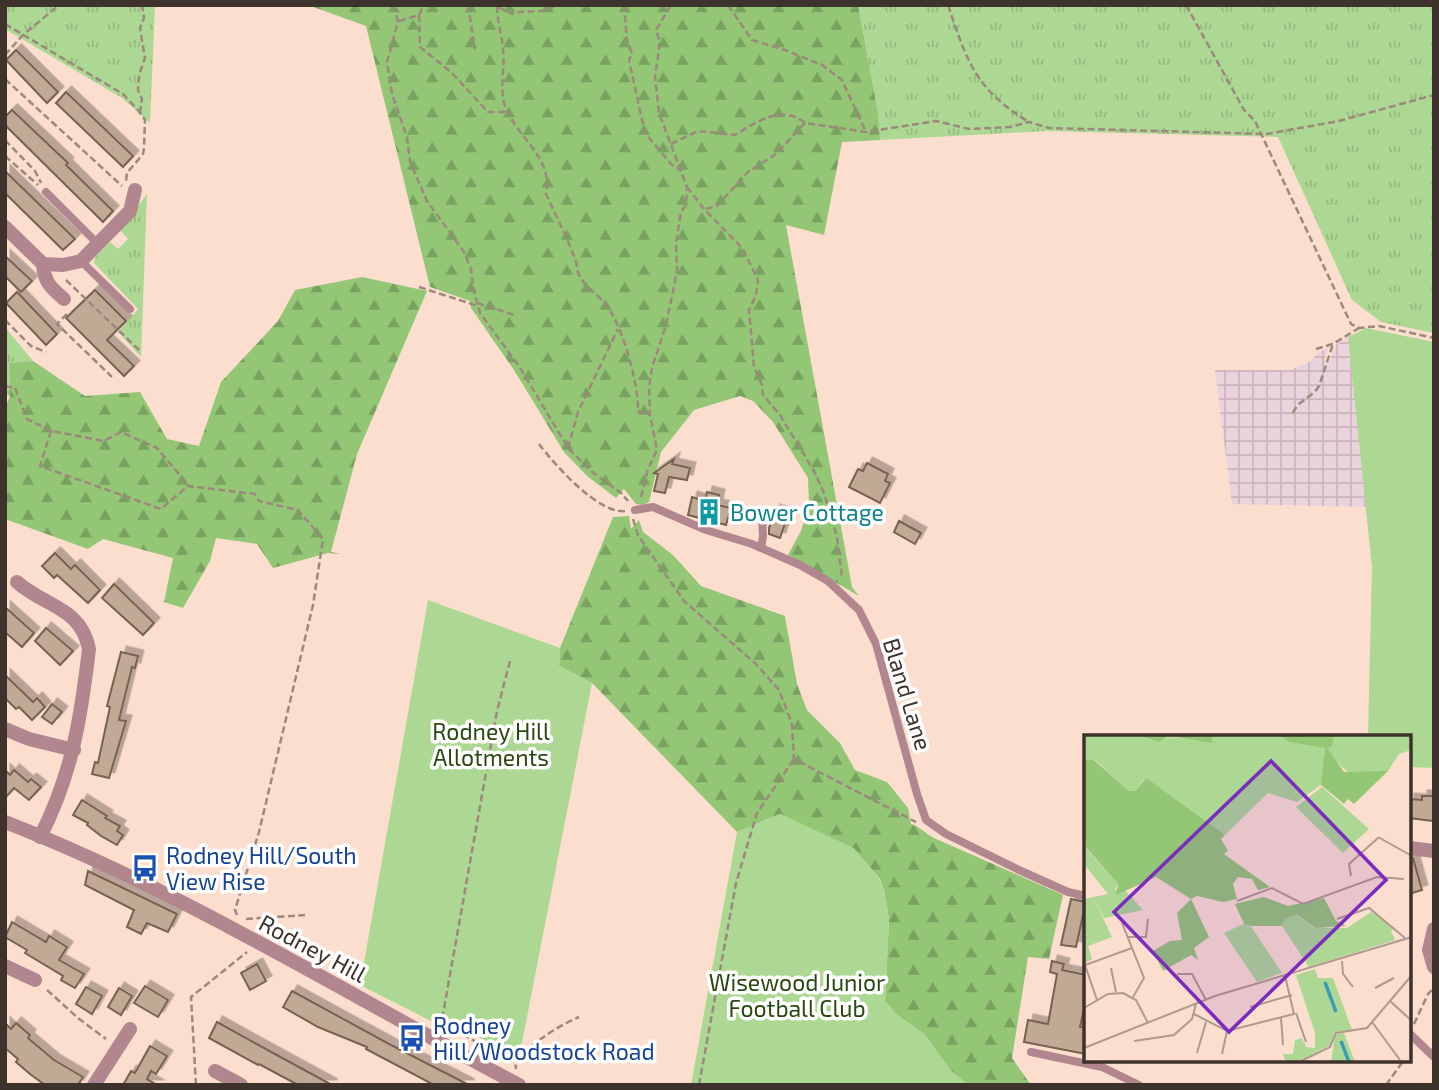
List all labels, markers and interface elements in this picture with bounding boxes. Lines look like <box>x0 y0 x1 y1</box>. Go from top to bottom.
building icon: Bower Cottage <box>694 497 724 527</box>
place label: Bower Cottage <box>730 498 884 526</box>
street label: Bland Lane <box>878 635 938 753</box>
park label: Rodney Hill Allotments <box>432 717 550 771</box>
inset map <box>1084 735 1411 1062</box>
place label: Rodney Hill/South View Rise <box>166 841 357 895</box>
bus stop icon: Rodney Hill/South View Rise <box>130 853 160 883</box>
street label: Rodney Hill <box>255 908 372 988</box>
park label: Wisewood Junior Football Club <box>709 968 885 1022</box>
place label: Rodney Hill/Woodstock Road <box>433 1011 655 1065</box>
bus stop icon: Rodney Hill/Woodstock Road <box>397 1023 427 1053</box>

